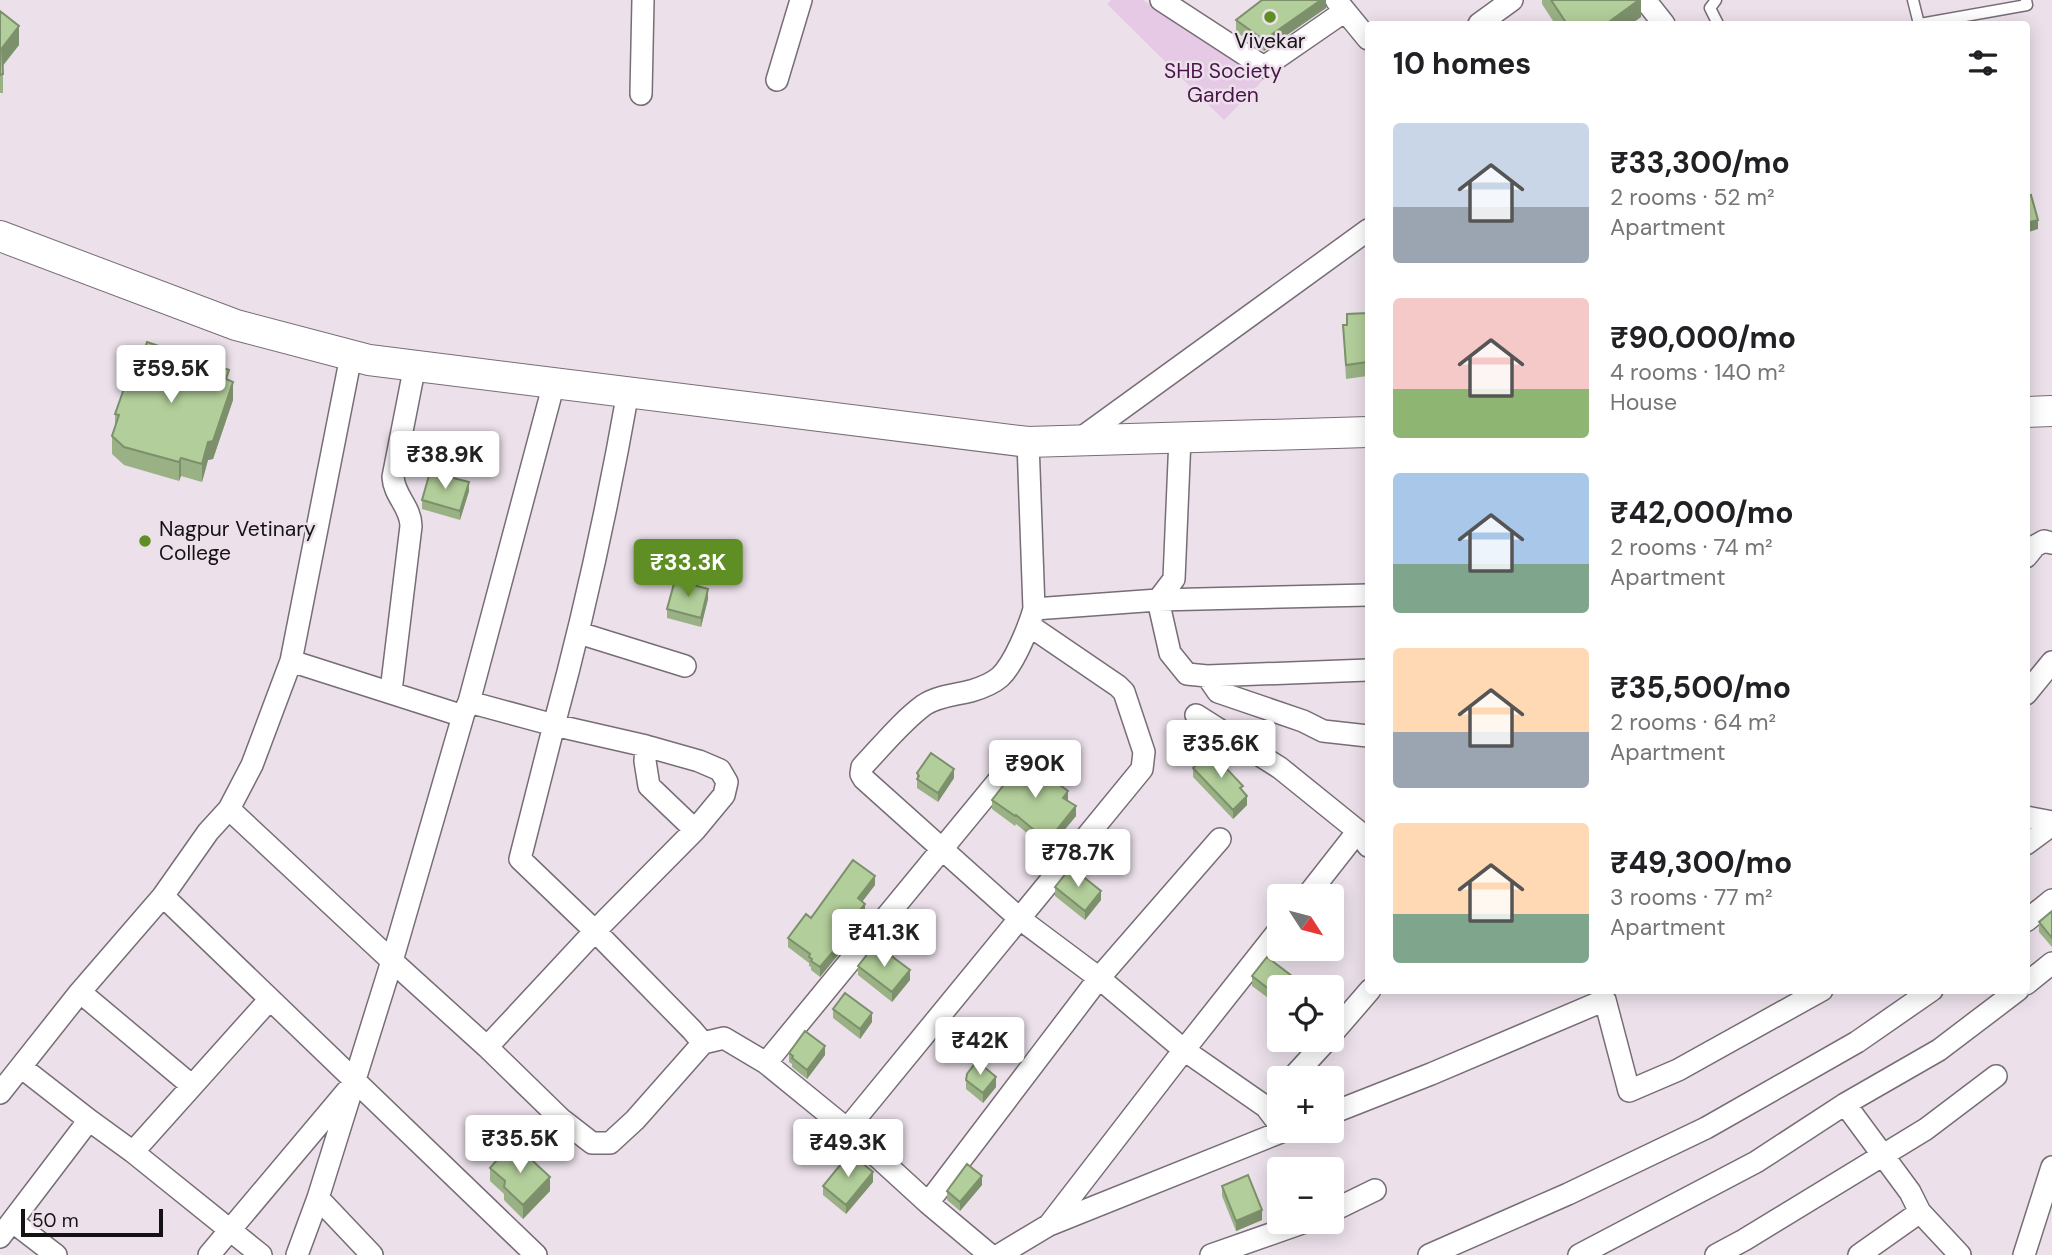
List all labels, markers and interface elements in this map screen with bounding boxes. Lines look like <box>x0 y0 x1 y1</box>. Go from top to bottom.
marker: Vivekar <box>1262 9 1278 25</box>
place label: Vivekar <box>1234 27 1306 55</box>
text: 10 homes <box>1393 44 1531 83</box>
icon: filters <box>1964 44 2002 82</box>
park label: SHB Society Garden <box>1164 57 1282 109</box>
text: ₹33,300/mo <box>1610 143 1790 182</box>
icon: home <box>1449 151 1533 235</box>
text: 2 rooms · 52 m² <box>1610 182 1775 212</box>
text: Apartment <box>1610 212 1725 242</box>
text: ₹90,000/mo <box>1610 318 1796 357</box>
icon: home <box>1449 326 1533 410</box>
pin: ₹59.5K <box>114 346 228 405</box>
text: ₹59.5K <box>133 353 209 383</box>
text: 4 rooms · 140 m² <box>1610 357 1785 387</box>
text: House <box>1610 387 1677 417</box>
pin: ₹38.9K <box>388 432 502 491</box>
text: ₹38.9K <box>406 439 484 469</box>
text: ₹42,000/mo <box>1610 493 1794 532</box>
icon: home <box>1449 501 1533 585</box>
place label: Nagpur Vetinary College <box>159 515 316 567</box>
text: 2 rooms · 74 m² <box>1610 532 1773 562</box>
marker: Nagpur Vetinary College <box>137 533 153 549</box>
pin: ₹33.3K <box>631 540 745 599</box>
text: ₹33.3K <box>650 547 726 577</box>
text: Apartment <box>1610 562 1725 592</box>
text: ₹35,500/mo <box>1610 668 1791 707</box>
icon: home <box>1449 676 1533 760</box>
text: 2 rooms · 64 m² <box>1610 707 1776 737</box>
pin: ₹35.6K <box>1164 720 1278 780</box>
text: ₹35.6K <box>1182 728 1260 758</box>
text: Apartment <box>1610 737 1725 767</box>
pin: ₹90K <box>994 740 1076 800</box>
text: ₹90K <box>1005 748 1065 778</box>
pin: ₹78.7K <box>1021 830 1135 889</box>
text: ₹78.7K <box>1041 837 1115 867</box>
text: ₹49,300/mo <box>1610 843 1792 882</box>
icon: home <box>1449 851 1533 935</box>
text: 3 rooms · 77 m² <box>1610 882 1773 912</box>
north arrow <box>1267 884 1344 961</box>
map controls <box>1267 884 1344 1234</box>
pin: ₹41.3K <box>827 909 941 969</box>
text: Apartment <box>1610 912 1725 942</box>
text: ₹41.3K <box>848 917 920 947</box>
button: locate <box>1267 975 1344 1052</box>
pin: ₹42K <box>939 1018 1021 1077</box>
text: ₹42K <box>951 1025 1009 1055</box>
button: + <box>1267 1066 1344 1143</box>
pin: ₹35.5K <box>463 1116 577 1175</box>
pin: ₹49.3K <box>791 1120 905 1179</box>
text: ₹35.5K <box>481 1123 559 1153</box>
text: ₹49.3K <box>809 1127 887 1157</box>
button: − <box>1267 1157 1344 1234</box>
scale bar <box>21 1206 163 1238</box>
text: 50 m <box>32 1208 79 1233</box>

